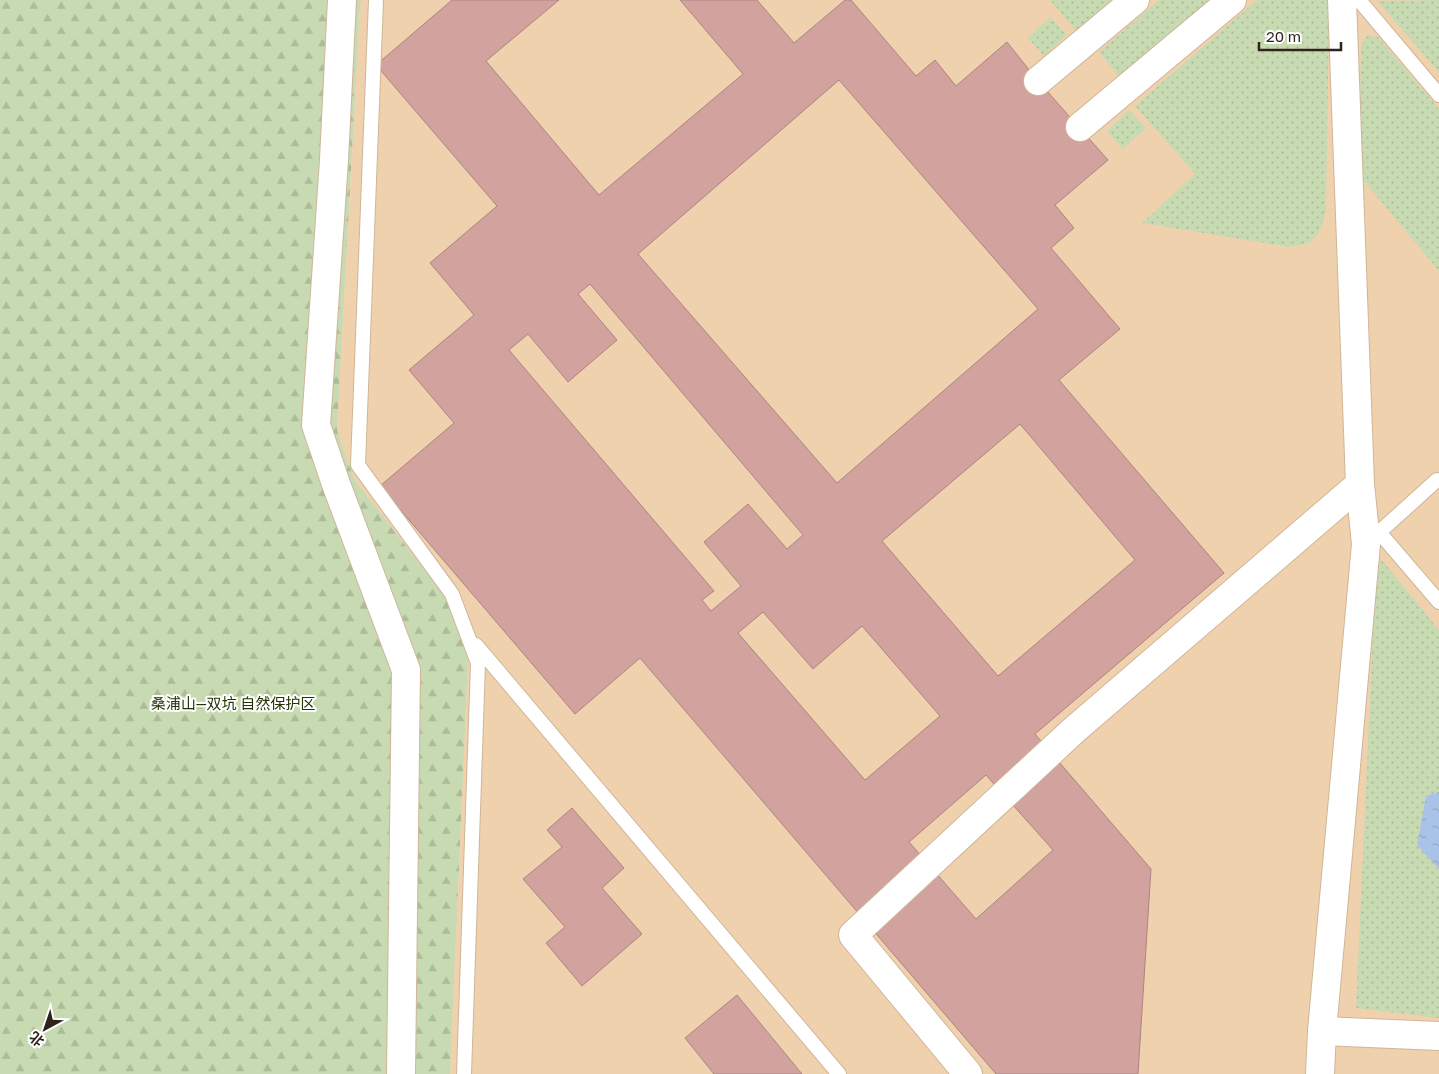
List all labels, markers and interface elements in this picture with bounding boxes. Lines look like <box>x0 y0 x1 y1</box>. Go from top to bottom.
scale bar <box>1259 20 1342 52</box>
text: 20 m <box>1266 27 1301 45</box>
park label: 桑浦山—双坑 自然保护区 <box>151 694 315 712</box>
north arrow <box>20 1004 70 1054</box>
text: 北 <box>25 1028 47 1050</box>

